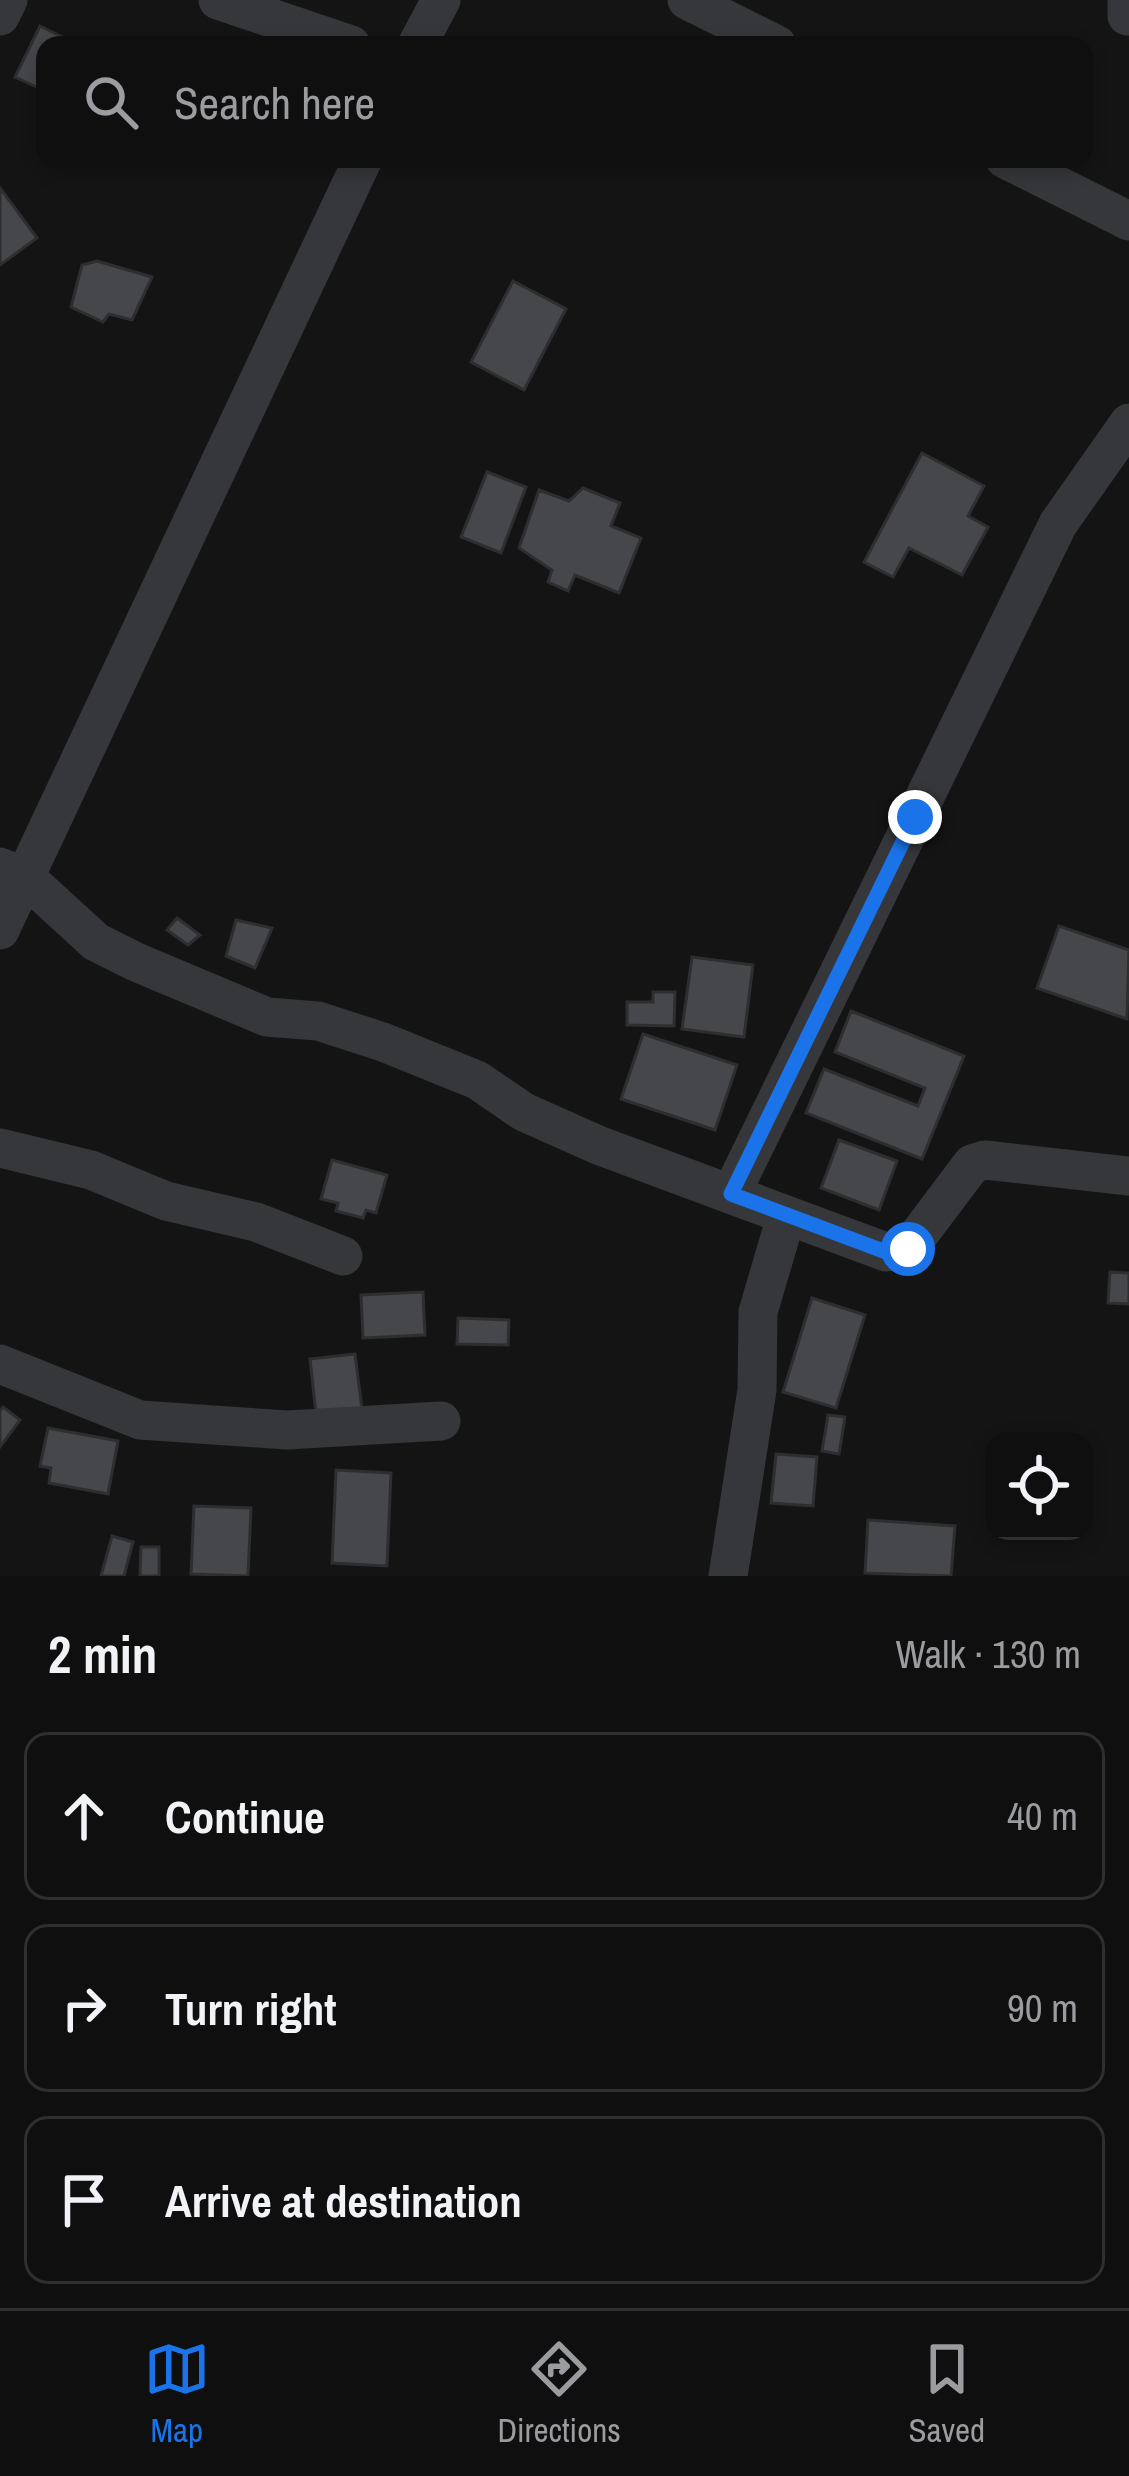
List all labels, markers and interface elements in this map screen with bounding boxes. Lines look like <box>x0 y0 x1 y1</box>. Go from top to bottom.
search box <box>36 36 1093 168</box>
icon: search <box>78 69 144 135</box>
text: Search here <box>174 72 375 133</box>
route end <box>888 790 942 844</box>
route start <box>881 1222 935 1276</box>
map controls <box>985 1432 1093 1540</box>
button: locate <box>985 1432 1093 1540</box>
text: 2 min <box>48 1620 157 1689</box>
text: Walk · 130 m <box>896 1628 1081 1680</box>
icon: ahead <box>51 1783 117 1849</box>
text: Continue <box>165 1786 325 1847</box>
text: 40 m <box>1007 1790 1078 1842</box>
icon: right <box>51 1975 117 2041</box>
text: Turn right <box>165 1978 337 2039</box>
text: 90 m <box>1007 1982 1078 2034</box>
icon: arrive <box>51 2167 117 2233</box>
text: Arrive at destination <box>165 2170 522 2231</box>
tab: Map <box>144 2336 210 2452</box>
tab: Directions <box>497 2336 621 2452</box>
tab: Saved <box>908 2336 985 2452</box>

